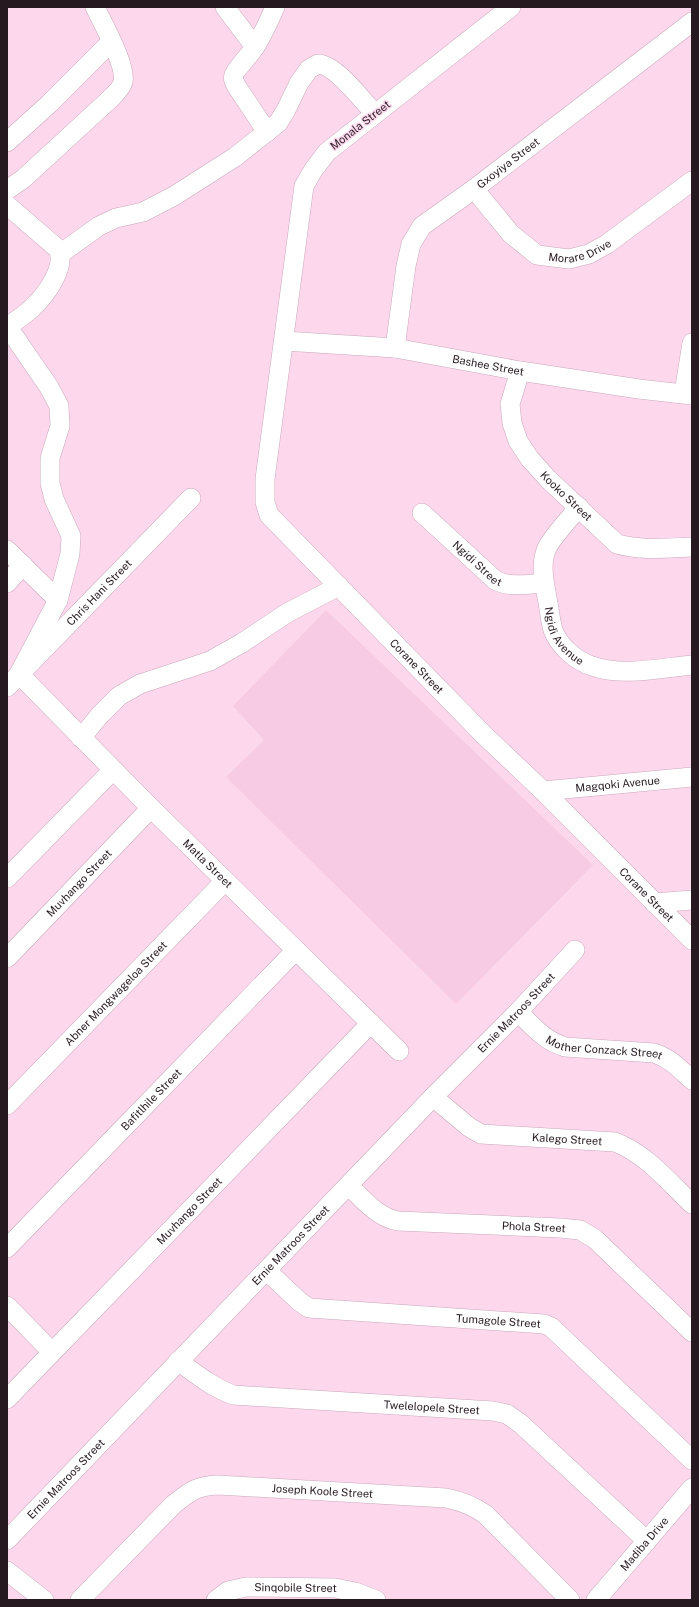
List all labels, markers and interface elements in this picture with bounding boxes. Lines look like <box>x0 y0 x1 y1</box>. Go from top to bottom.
street label: Monala Street <box>328 98 392 152</box>
street label: Gxoyiya Street <box>474 135 542 191</box>
street label: Morare Drive <box>548 237 614 265</box>
street label: Bashee Street <box>451 353 525 378</box>
street label: Kooko Street <box>538 469 594 523</box>
street label: Ngidi Street <box>450 538 504 588</box>
street label: Chris Hani Street <box>64 557 134 628</box>
street label: Ngidi Avenue <box>543 606 586 667</box>
street label: Corane Street <box>388 636 446 696</box>
street label: Magqoki Avenue <box>575 774 660 794</box>
street label: Matla Street <box>181 837 235 890</box>
street label: Muvhango Street <box>44 847 114 919</box>
street label: Corane Street <box>617 865 676 924</box>
street label: Abner Mongwageloa Street <box>62 939 169 1048</box>
street label: Ernie Matroos Street <box>475 970 557 1055</box>
street label: Mother Conzack Street <box>544 1033 665 1062</box>
street label: Bafitlhile Street <box>119 1066 184 1133</box>
street label: Kalego Street <box>532 1131 603 1147</box>
street label: Muvhango Street <box>154 1175 224 1247</box>
street label: Ernie Matroos Street <box>249 1203 331 1287</box>
street label: Phola Street <box>502 1219 566 1235</box>
street label: Tumagole Street <box>456 1312 541 1330</box>
street label: Twelelopele Street <box>383 1398 480 1416</box>
street label: Ernie Matroos Street <box>25 1436 107 1521</box>
street label: Joseph Koole Street <box>271 1482 373 1500</box>
street label: Madiba Drive <box>618 1515 670 1573</box>
street label: Sinqobile Street <box>254 1581 337 1594</box>

